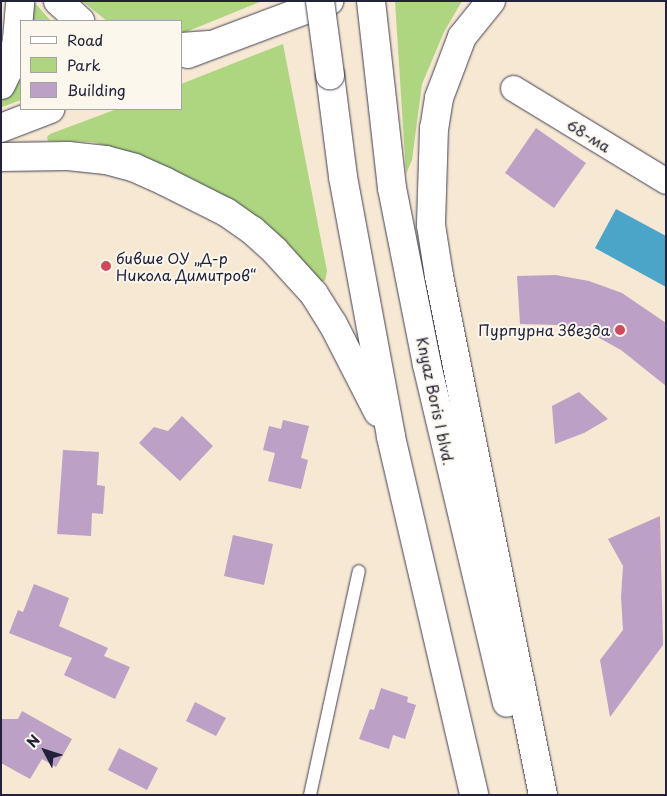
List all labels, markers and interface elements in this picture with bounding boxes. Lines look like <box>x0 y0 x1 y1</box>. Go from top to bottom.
legend <box>20 20 182 110</box>
text: Road <box>67 28 103 51</box>
text: Park <box>67 53 101 76</box>
text: Building <box>67 78 126 101</box>
street label: 68-ма <box>564 115 614 155</box>
place label: бивше ОУ „Д-р Никола Димитров“ <box>116 248 256 283</box>
marker: бивше ОУ „Д-р Никола Димитров“ <box>100 260 112 272</box>
place label: Пурпурна Звезда <box>478 321 610 339</box>
marker: Пурпурна Звезда <box>614 324 626 336</box>
street label: Knyaz Boris I blvd. <box>413 335 459 467</box>
north arrow <box>20 726 70 776</box>
text: N <box>22 730 45 752</box>

